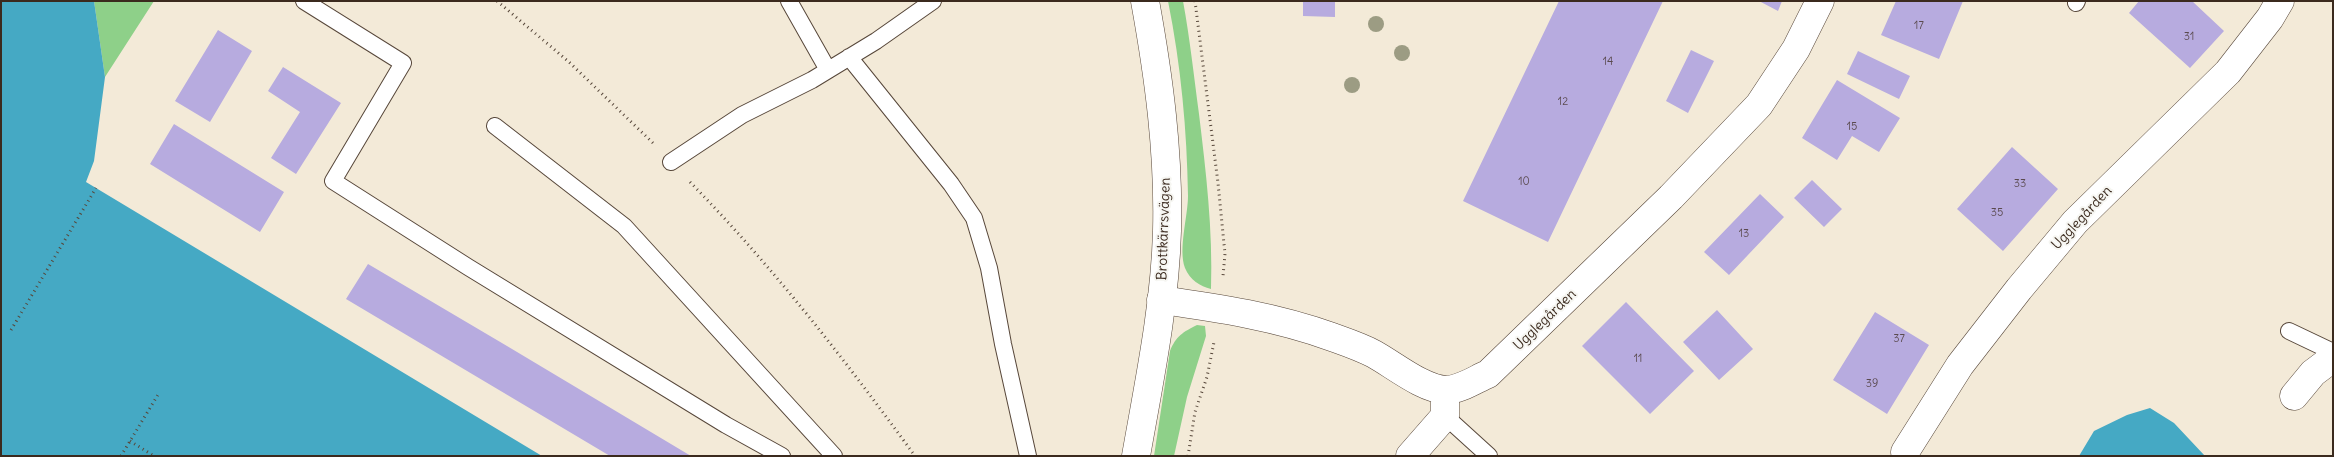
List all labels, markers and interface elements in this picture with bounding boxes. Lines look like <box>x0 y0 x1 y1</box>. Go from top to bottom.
house number: 17 <box>1914 19 1924 33</box>
house number: 31 <box>2184 30 2194 44</box>
house number: 14 <box>1603 55 1613 69</box>
house number: 12 <box>1558 95 1568 109</box>
house number: 15 <box>1847 120 1857 134</box>
house number: 10 <box>1518 175 1530 189</box>
street label: Brottkärrsvägen <box>1154 177 1174 281</box>
house number: 33 <box>2014 177 2026 191</box>
street label: Ugglegården <box>2048 183 2116 253</box>
house number: 35 <box>1991 206 2003 220</box>
house number: 13 <box>1739 227 1749 241</box>
street label: Ugglegården <box>1510 286 1580 354</box>
house number: 37 <box>1893 332 1905 346</box>
house number: 11 <box>1634 352 1642 366</box>
house number: 39 <box>1866 377 1878 391</box>

